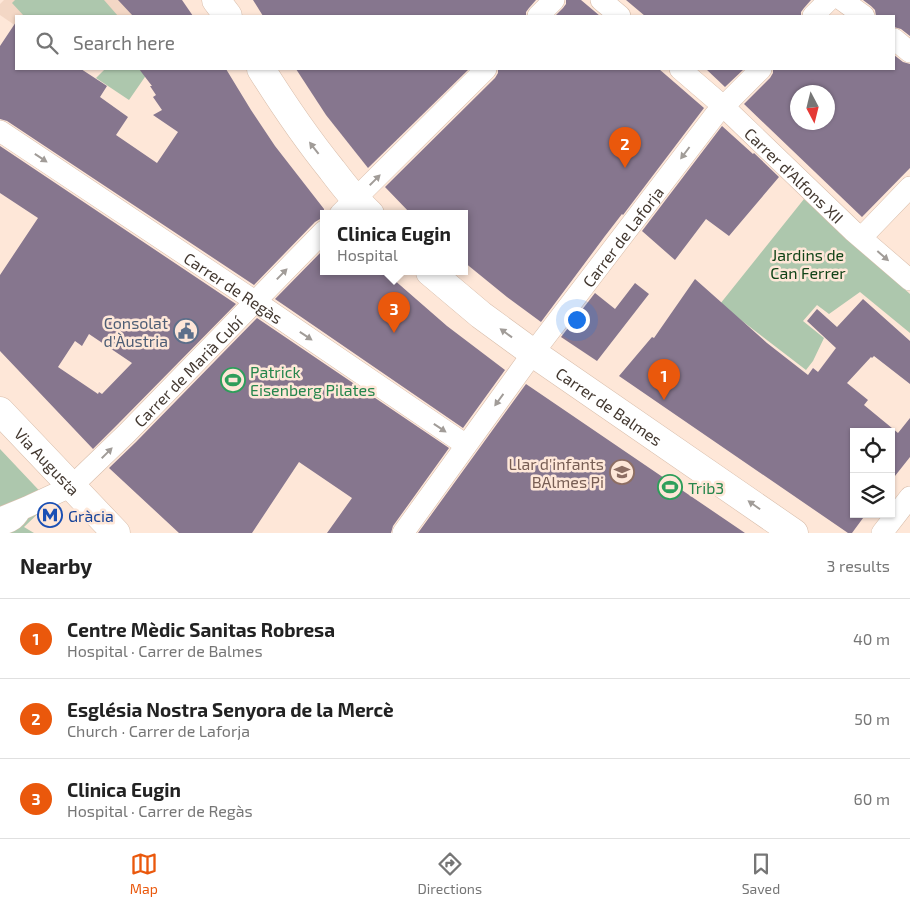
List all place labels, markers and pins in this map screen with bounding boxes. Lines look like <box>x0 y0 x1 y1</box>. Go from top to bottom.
pin: 2 <box>609 127 641 168</box>
pin: 3 <box>378 292 410 333</box>
place label: Consolat d'Àustria <box>104 313 168 350</box>
public building icon: Consolat d'Àustria <box>173 318 199 344</box>
pin: 1 <box>648 359 680 400</box>
place label: Patrick Eisenberg Pilates <box>250 362 375 399</box>
sports icon: Patrick Eisenberg Pilates <box>220 367 246 393</box>
place label: Llar d'infants BAlmes Pi <box>508 454 604 491</box>
school or university icon: Llar d'infants BAlmes Pi <box>609 459 635 485</box>
sports icon: Trib3 <box>657 474 683 500</box>
place label: Trib3 <box>688 478 724 497</box>
metro station icon: Gràcia <box>37 502 63 528</box>
place label: Gràcia <box>68 506 114 525</box>

